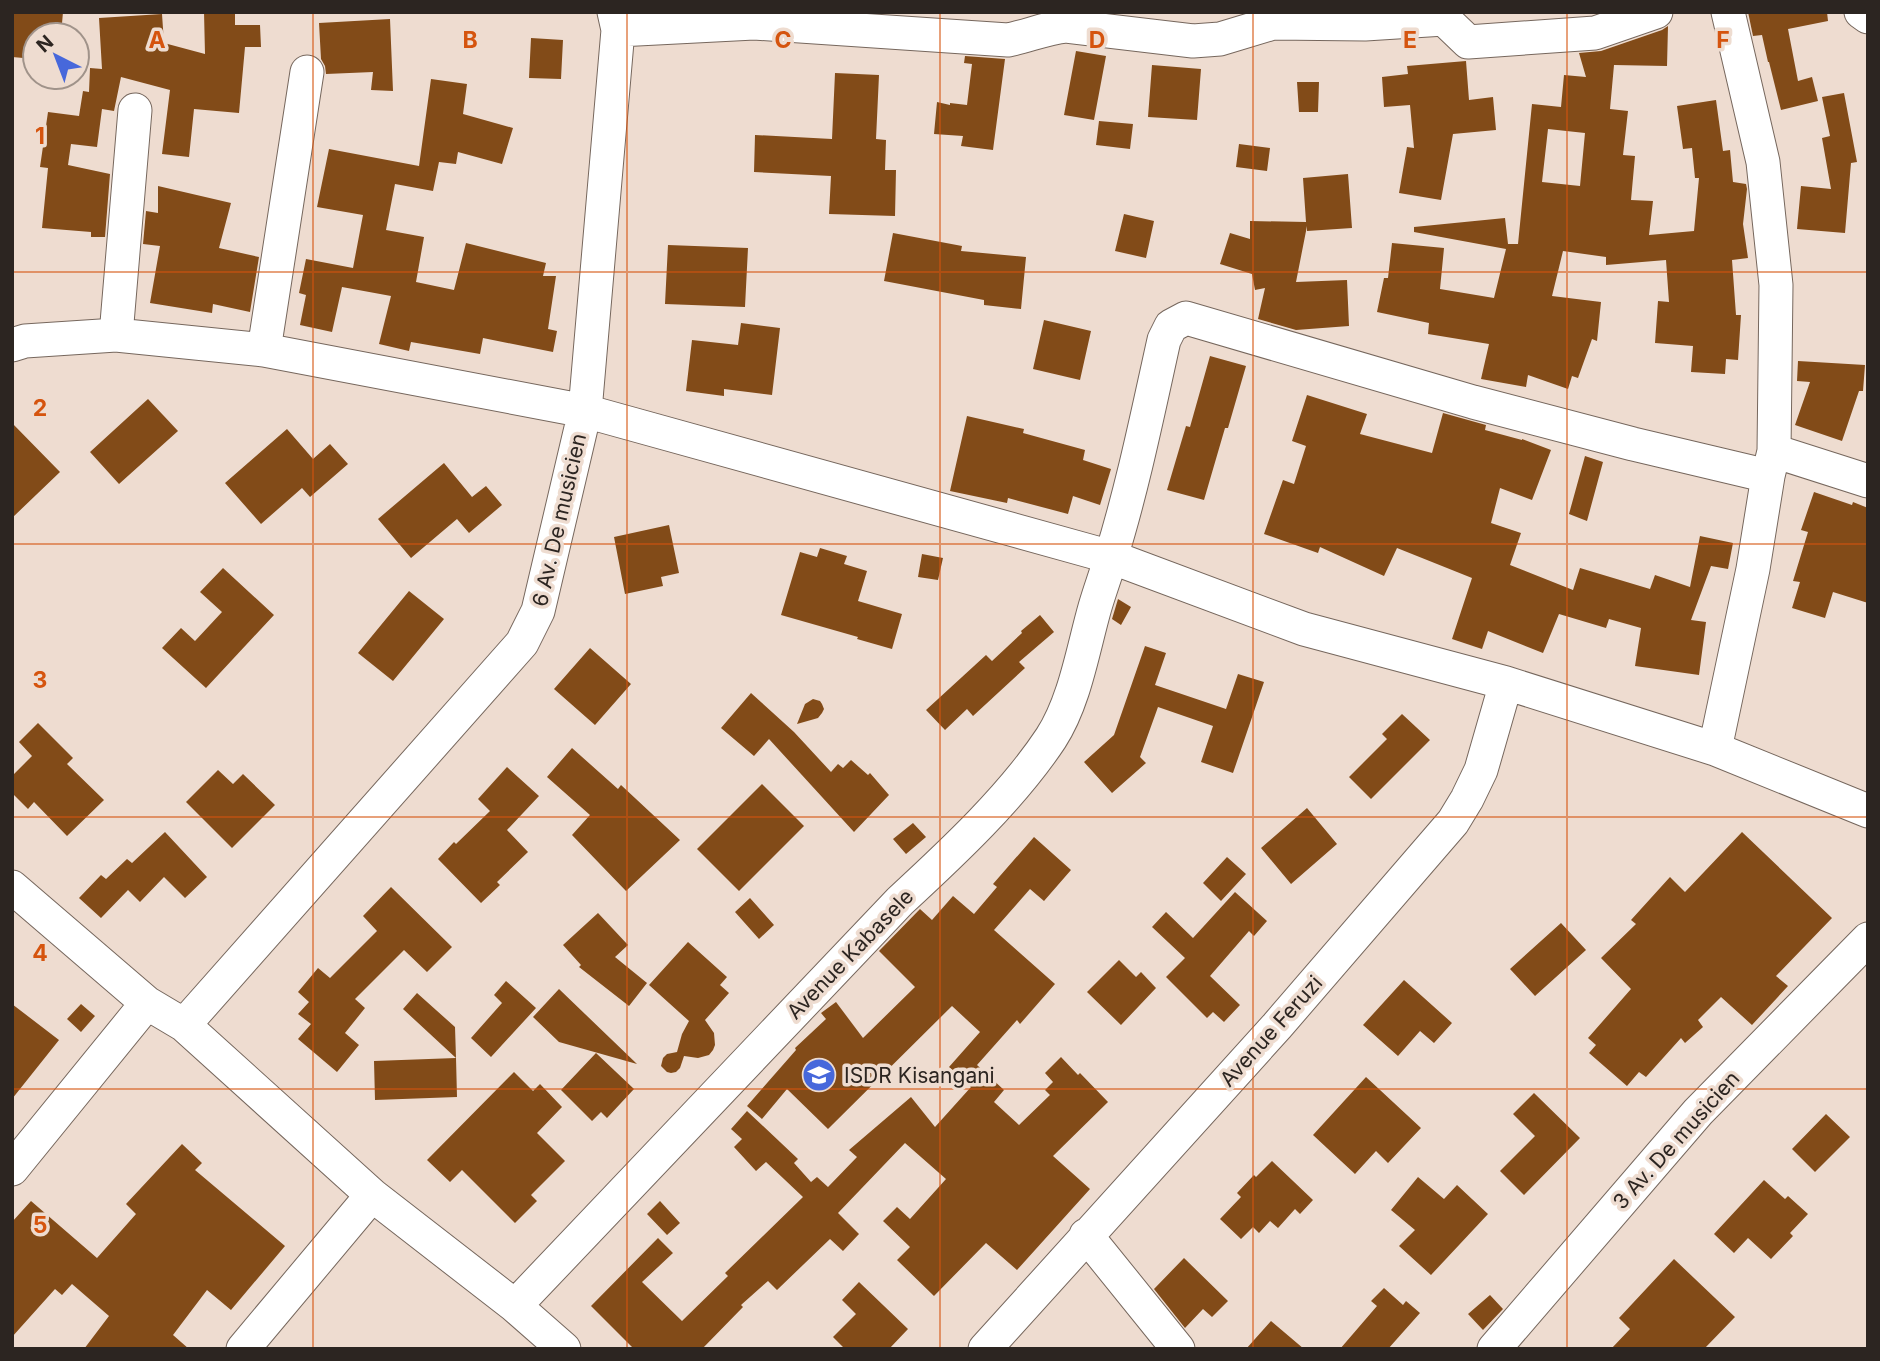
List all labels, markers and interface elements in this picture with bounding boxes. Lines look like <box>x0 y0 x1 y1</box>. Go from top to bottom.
north arrow <box>21 21 91 91</box>
text: A <box>148 26 166 54</box>
text: B <box>462 26 478 54</box>
text: C <box>774 26 792 54</box>
text: D <box>1089 26 1105 54</box>
text: E <box>1403 26 1417 54</box>
text: F <box>1716 26 1730 54</box>
text: N <box>32 30 58 57</box>
text: 1 <box>35 122 45 150</box>
text: 2 <box>33 394 47 422</box>
street label: 6 Av. De musicien <box>527 431 591 609</box>
text: 3 <box>33 666 47 694</box>
street label: Avenue Kabasele <box>782 884 918 1024</box>
text: 4 <box>32 939 48 967</box>
street label: Avenue Feruzi <box>1215 970 1327 1092</box>
school or university icon: ISDR Kisangani <box>800 1056 838 1094</box>
place label: ISDR Kisangani <box>844 1063 995 1088</box>
street label: 3 Av. De musicien <box>1608 1066 1744 1214</box>
text: 5 <box>33 1211 47 1239</box>

